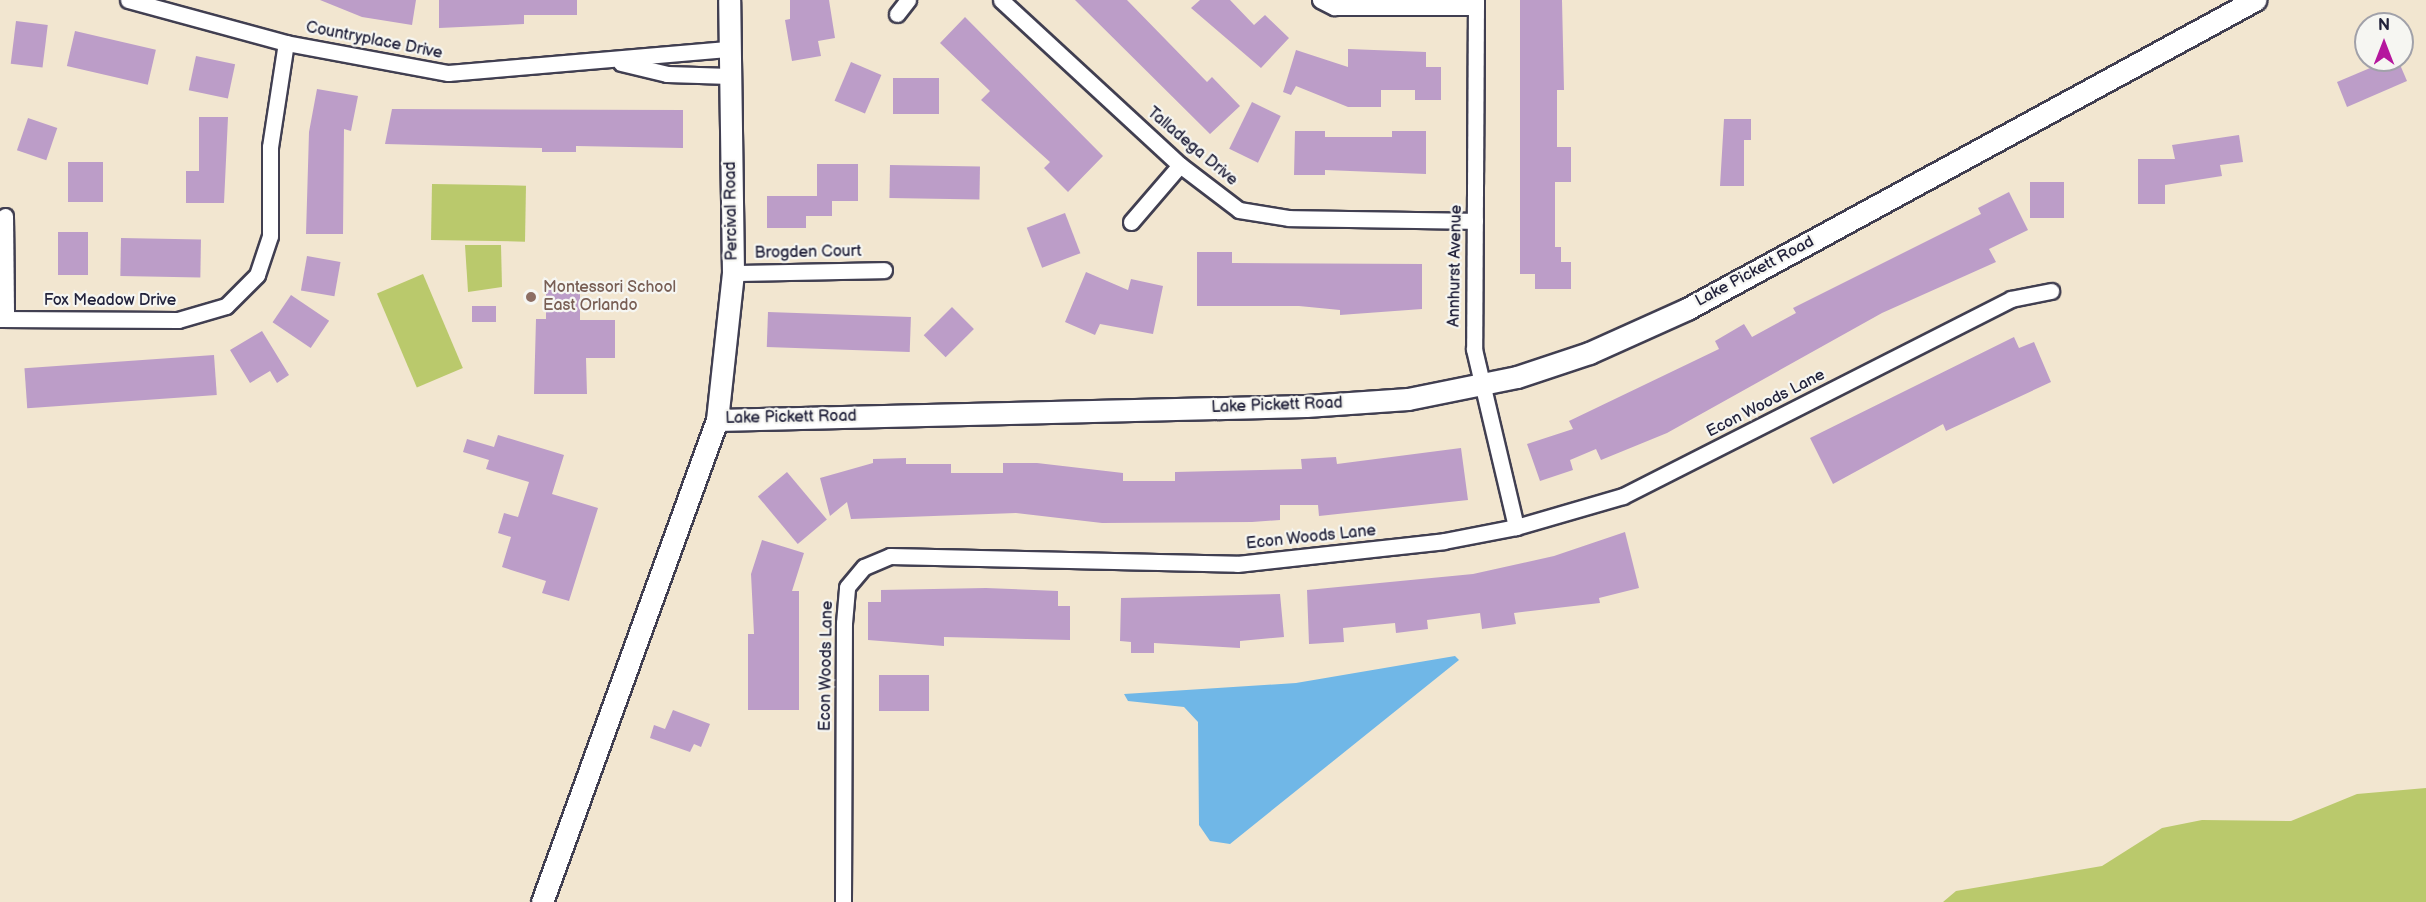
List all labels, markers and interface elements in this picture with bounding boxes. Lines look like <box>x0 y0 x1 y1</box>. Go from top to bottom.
north arrow <box>2354 12 2414 72</box>
text: N <box>2378 16 2390 35</box>
street label: Countryplace Drive <box>304 18 444 64</box>
street label: Talladega Drive <box>1143 104 1241 190</box>
street label: Percival Road <box>722 161 742 261</box>
street label: Annhurst Avenue <box>1445 205 1467 327</box>
street label: Lake Pickett Road <box>1693 233 1817 311</box>
street label: Brogden Court <box>754 242 862 264</box>
place label: Montessori School East Orlando <box>543 278 676 316</box>
marker: Montessori School East Orlando <box>524 290 538 304</box>
street label: Fox Meadow Drive <box>44 291 176 311</box>
street label: Econ Woods Lane <box>1703 366 1829 442</box>
street label: Lake Pickett Road <box>1211 394 1343 418</box>
street label: Lake Pickett Road <box>725 407 857 429</box>
street label: Econ Woods Lane <box>1245 522 1377 554</box>
street label: Econ Woods Lane <box>816 600 838 732</box>

